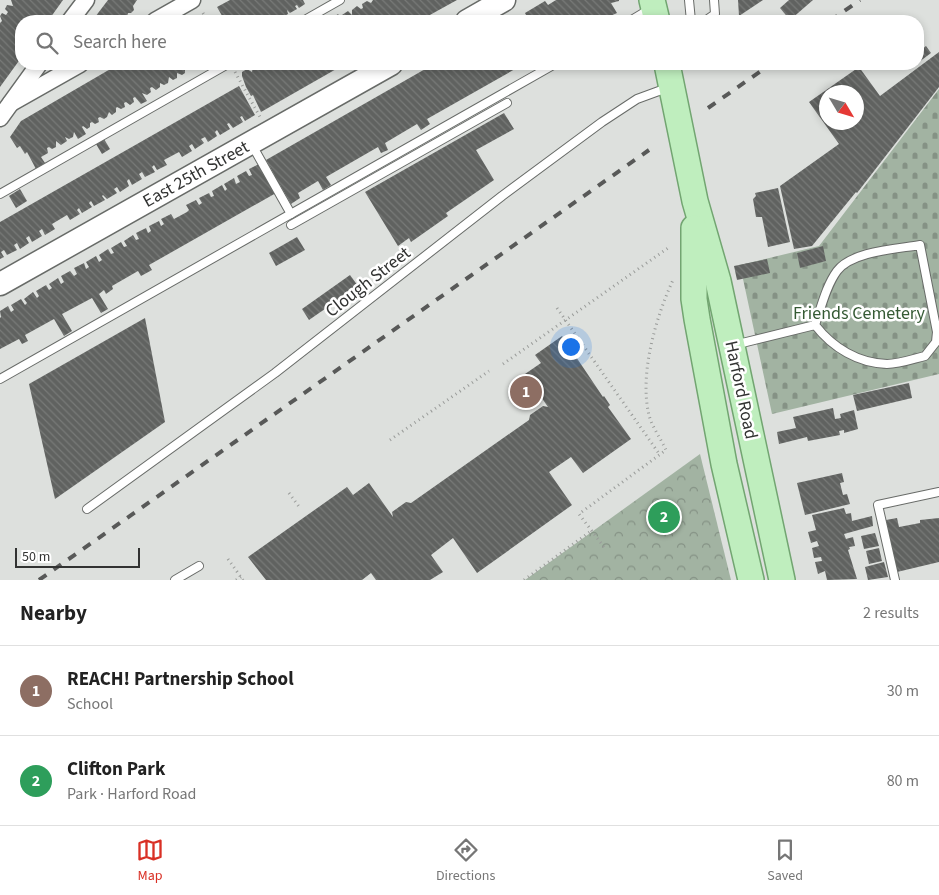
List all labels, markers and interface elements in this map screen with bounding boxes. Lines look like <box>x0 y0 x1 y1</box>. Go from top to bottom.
search box <box>15 15 924 70</box>
icon: search <box>33 29 61 57</box>
text: Search here <box>73 29 167 56</box>
north arrow <box>819 85 864 130</box>
street label: East 25th Street <box>138 134 254 214</box>
street label: Clough Street <box>320 241 416 323</box>
park label: Friends Cemetery <box>793 301 926 326</box>
your location <box>558 334 584 360</box>
street label: Harford Road <box>718 338 764 442</box>
pin: 1 <box>510 373 542 411</box>
pin: 2 <box>648 498 680 536</box>
scale bar <box>15 545 140 568</box>
text: 50 m <box>22 547 50 567</box>
text: Nearby <box>20 598 87 628</box>
text: 2 results <box>863 602 919 624</box>
text: REACH! Partnership School <box>67 666 294 693</box>
text: 1 <box>32 680 40 702</box>
text: 30 m <box>887 680 919 702</box>
text: School <box>67 693 113 715</box>
text: Clifton Park <box>67 756 165 783</box>
text: 2 <box>32 770 40 792</box>
text: 80 m <box>887 770 919 792</box>
text: Park · Harford Road <box>67 783 196 805</box>
tab: Map <box>136 836 164 886</box>
tab: Directions <box>436 836 495 886</box>
tab: Saved <box>767 836 803 886</box>

